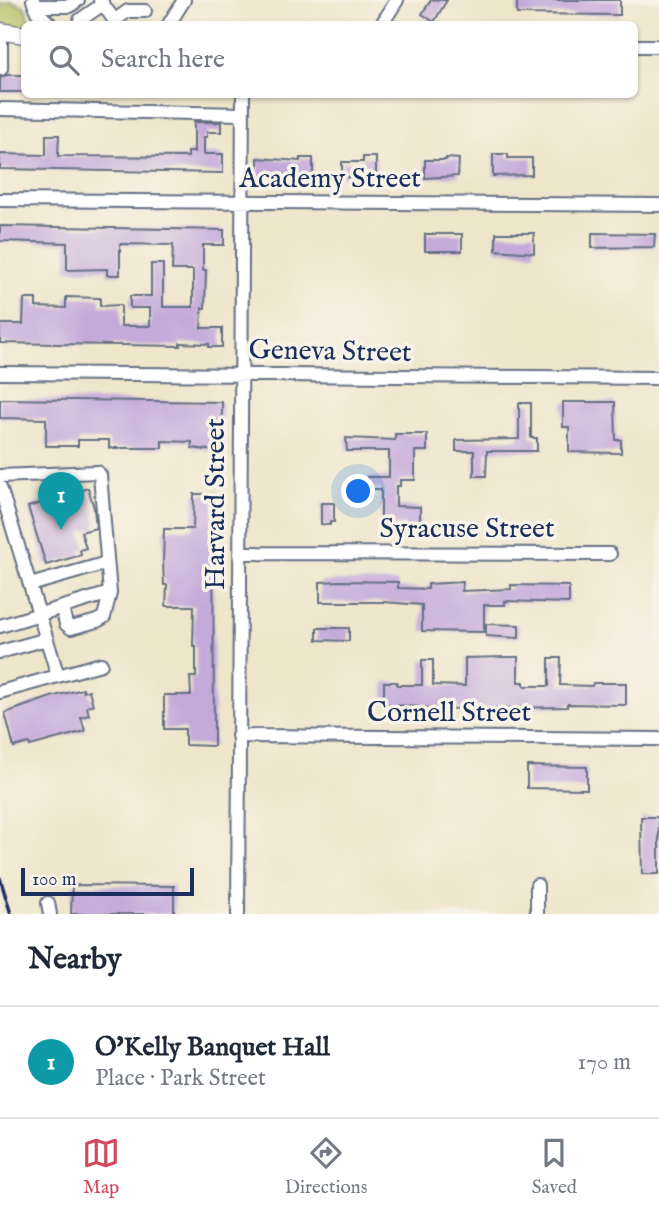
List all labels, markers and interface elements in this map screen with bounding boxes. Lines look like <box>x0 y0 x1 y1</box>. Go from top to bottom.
search box <box>21 21 638 98</box>
icon: search <box>45 41 83 79</box>
text: Search here <box>101 43 225 76</box>
street label: Academy Street <box>238 162 421 197</box>
street label: Geneva Street <box>248 333 412 371</box>
street label: Harvard Street <box>199 418 234 590</box>
pin: 1 <box>38 472 84 530</box>
your location <box>341 474 375 508</box>
street label: Syracuse Street <box>379 512 555 547</box>
street label: Cornell Street <box>367 696 531 731</box>
scale bar <box>21 865 194 897</box>
text: 100 m <box>32 868 76 892</box>
text: Nearby <box>28 941 121 979</box>
text: O'Kelly Banquet Hall <box>95 1031 330 1064</box>
text: 1 <box>47 1048 55 1077</box>
text: 170 m <box>578 1048 631 1077</box>
text: Place · Park Street <box>95 1064 266 1093</box>
tab: Map <box>82 1134 120 1200</box>
tab: Directions <box>285 1134 367 1200</box>
tab: Saved <box>532 1134 577 1200</box>

